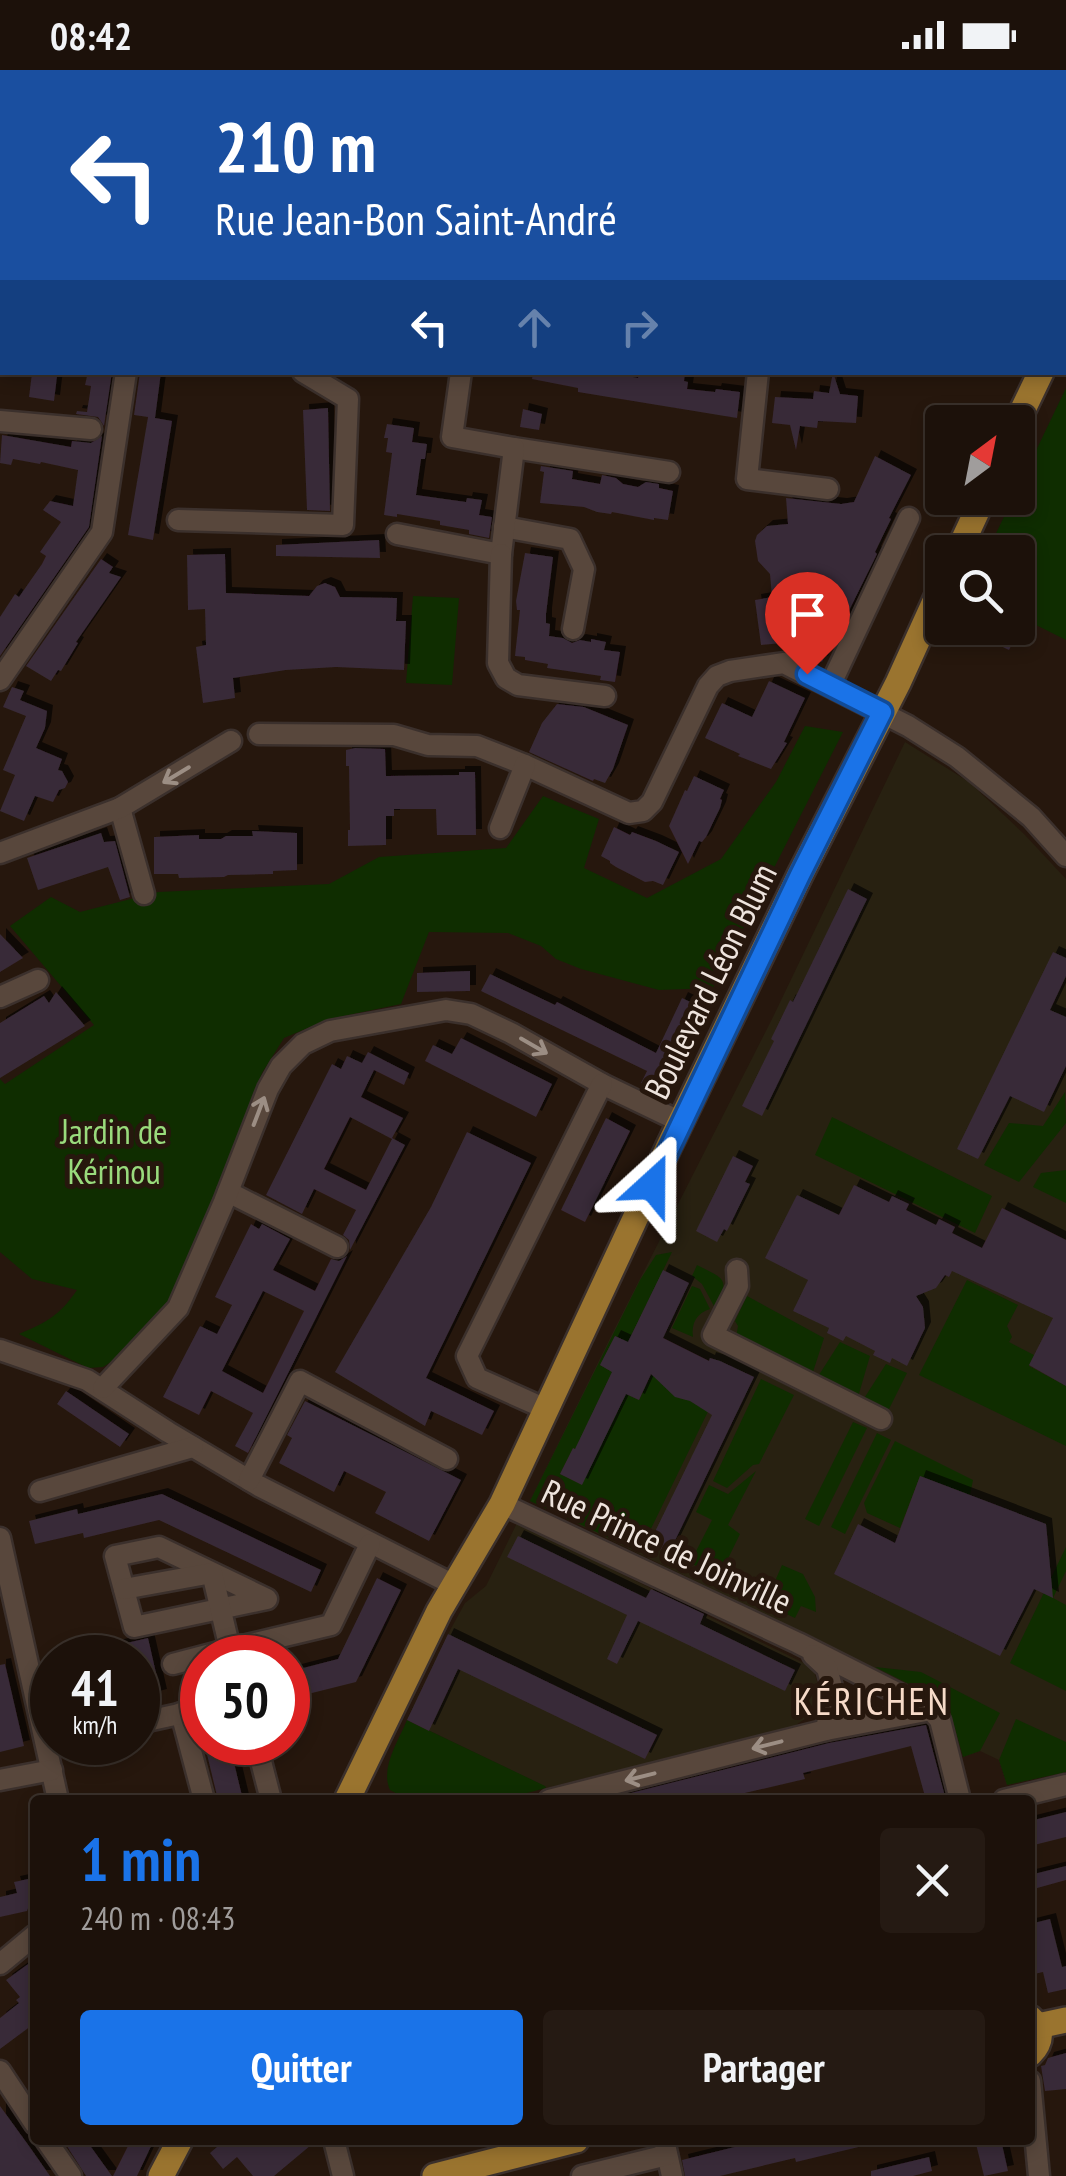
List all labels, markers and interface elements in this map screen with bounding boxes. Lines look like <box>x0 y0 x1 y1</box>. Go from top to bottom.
text: 08:42 <box>50 11 132 60</box>
text: 210 m <box>215 101 376 191</box>
icon: left <box>50 110 180 240</box>
text: Rue Jean-Bon Saint-André <box>215 189 617 247</box>
icon: left <box>402 300 457 355</box>
icon: ahead <box>507 300 562 355</box>
icon: right <box>612 300 667 355</box>
north arrow <box>925 405 1035 515</box>
map controls <box>925 405 1035 645</box>
button: search <box>925 535 1035 645</box>
pin <box>765 572 850 675</box>
icon: arrive <box>780 587 835 642</box>
one-way arrow <box>162 765 191 785</box>
street label: Boulevard Léon Blum <box>633 856 787 1106</box>
one-way arrow <box>519 1036 548 1056</box>
one-way arrow <box>252 1096 270 1126</box>
park label: Jardin de Kérinou <box>59 1108 168 1194</box>
position arrow <box>600 1133 704 1237</box>
street label: Rue Prince de Joinville <box>535 1468 799 1624</box>
speed limit sign: 50 <box>180 1635 310 1765</box>
text: 41 <box>71 1655 119 1720</box>
district label: KÉRICHEN <box>794 1676 950 1725</box>
text: km/h <box>73 1709 117 1741</box>
one-way arrow <box>752 1736 783 1755</box>
one-way arrow <box>625 1768 656 1787</box>
text: 1 min <box>80 1820 201 1898</box>
button: close <box>880 1828 985 1933</box>
text: 240 m · 08:43 <box>80 1897 235 1939</box>
button: Quitter <box>80 2010 523 2125</box>
button: Partager <box>543 2010 985 2125</box>

